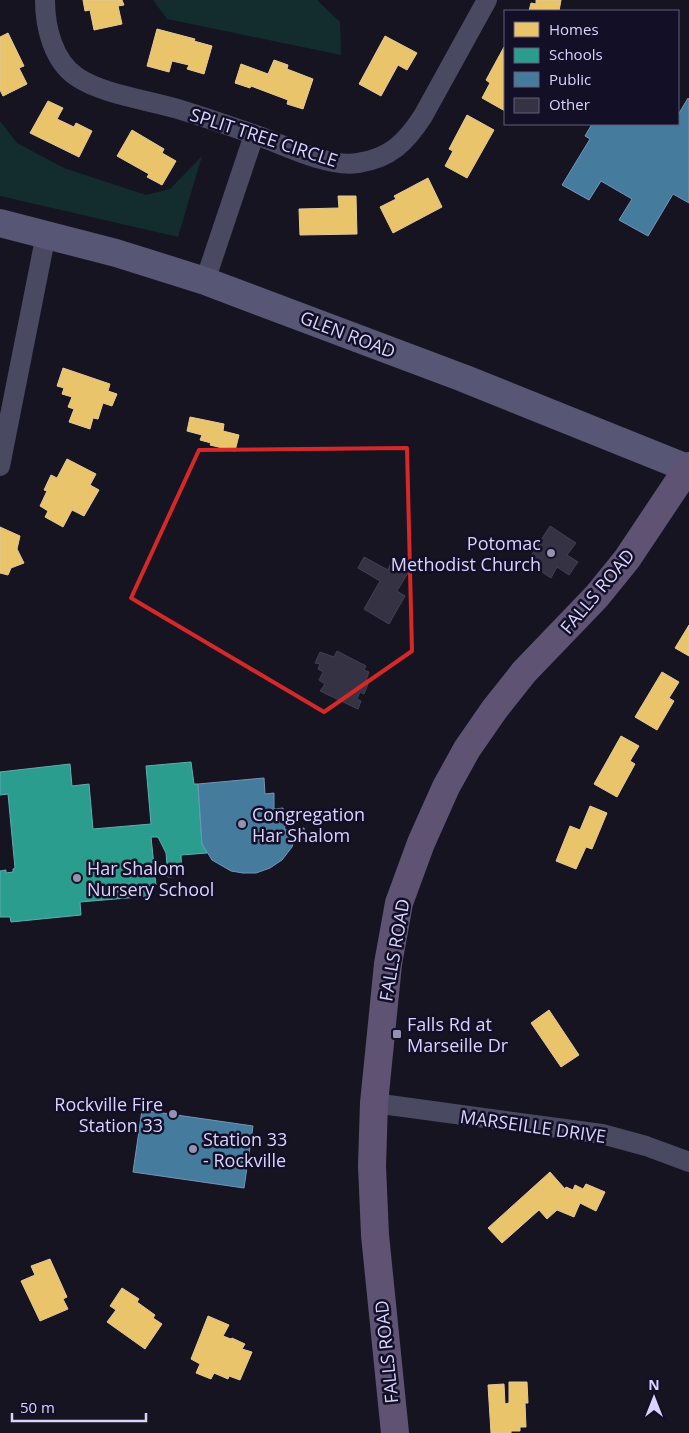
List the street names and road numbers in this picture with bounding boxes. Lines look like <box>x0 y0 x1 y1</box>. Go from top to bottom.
street label: SPLIT TREE CIRCLE <box>187 102 341 172</box>
street label: GLEN ROAD <box>297 305 399 363</box>
street label: FALLS ROAD <box>555 544 639 638</box>
street label: FALLS ROAD <box>373 897 415 1003</box>
street label: MARSEILLE DRIVE <box>459 1104 607 1148</box>
street label: FALLS ROAD <box>369 1299 403 1405</box>

